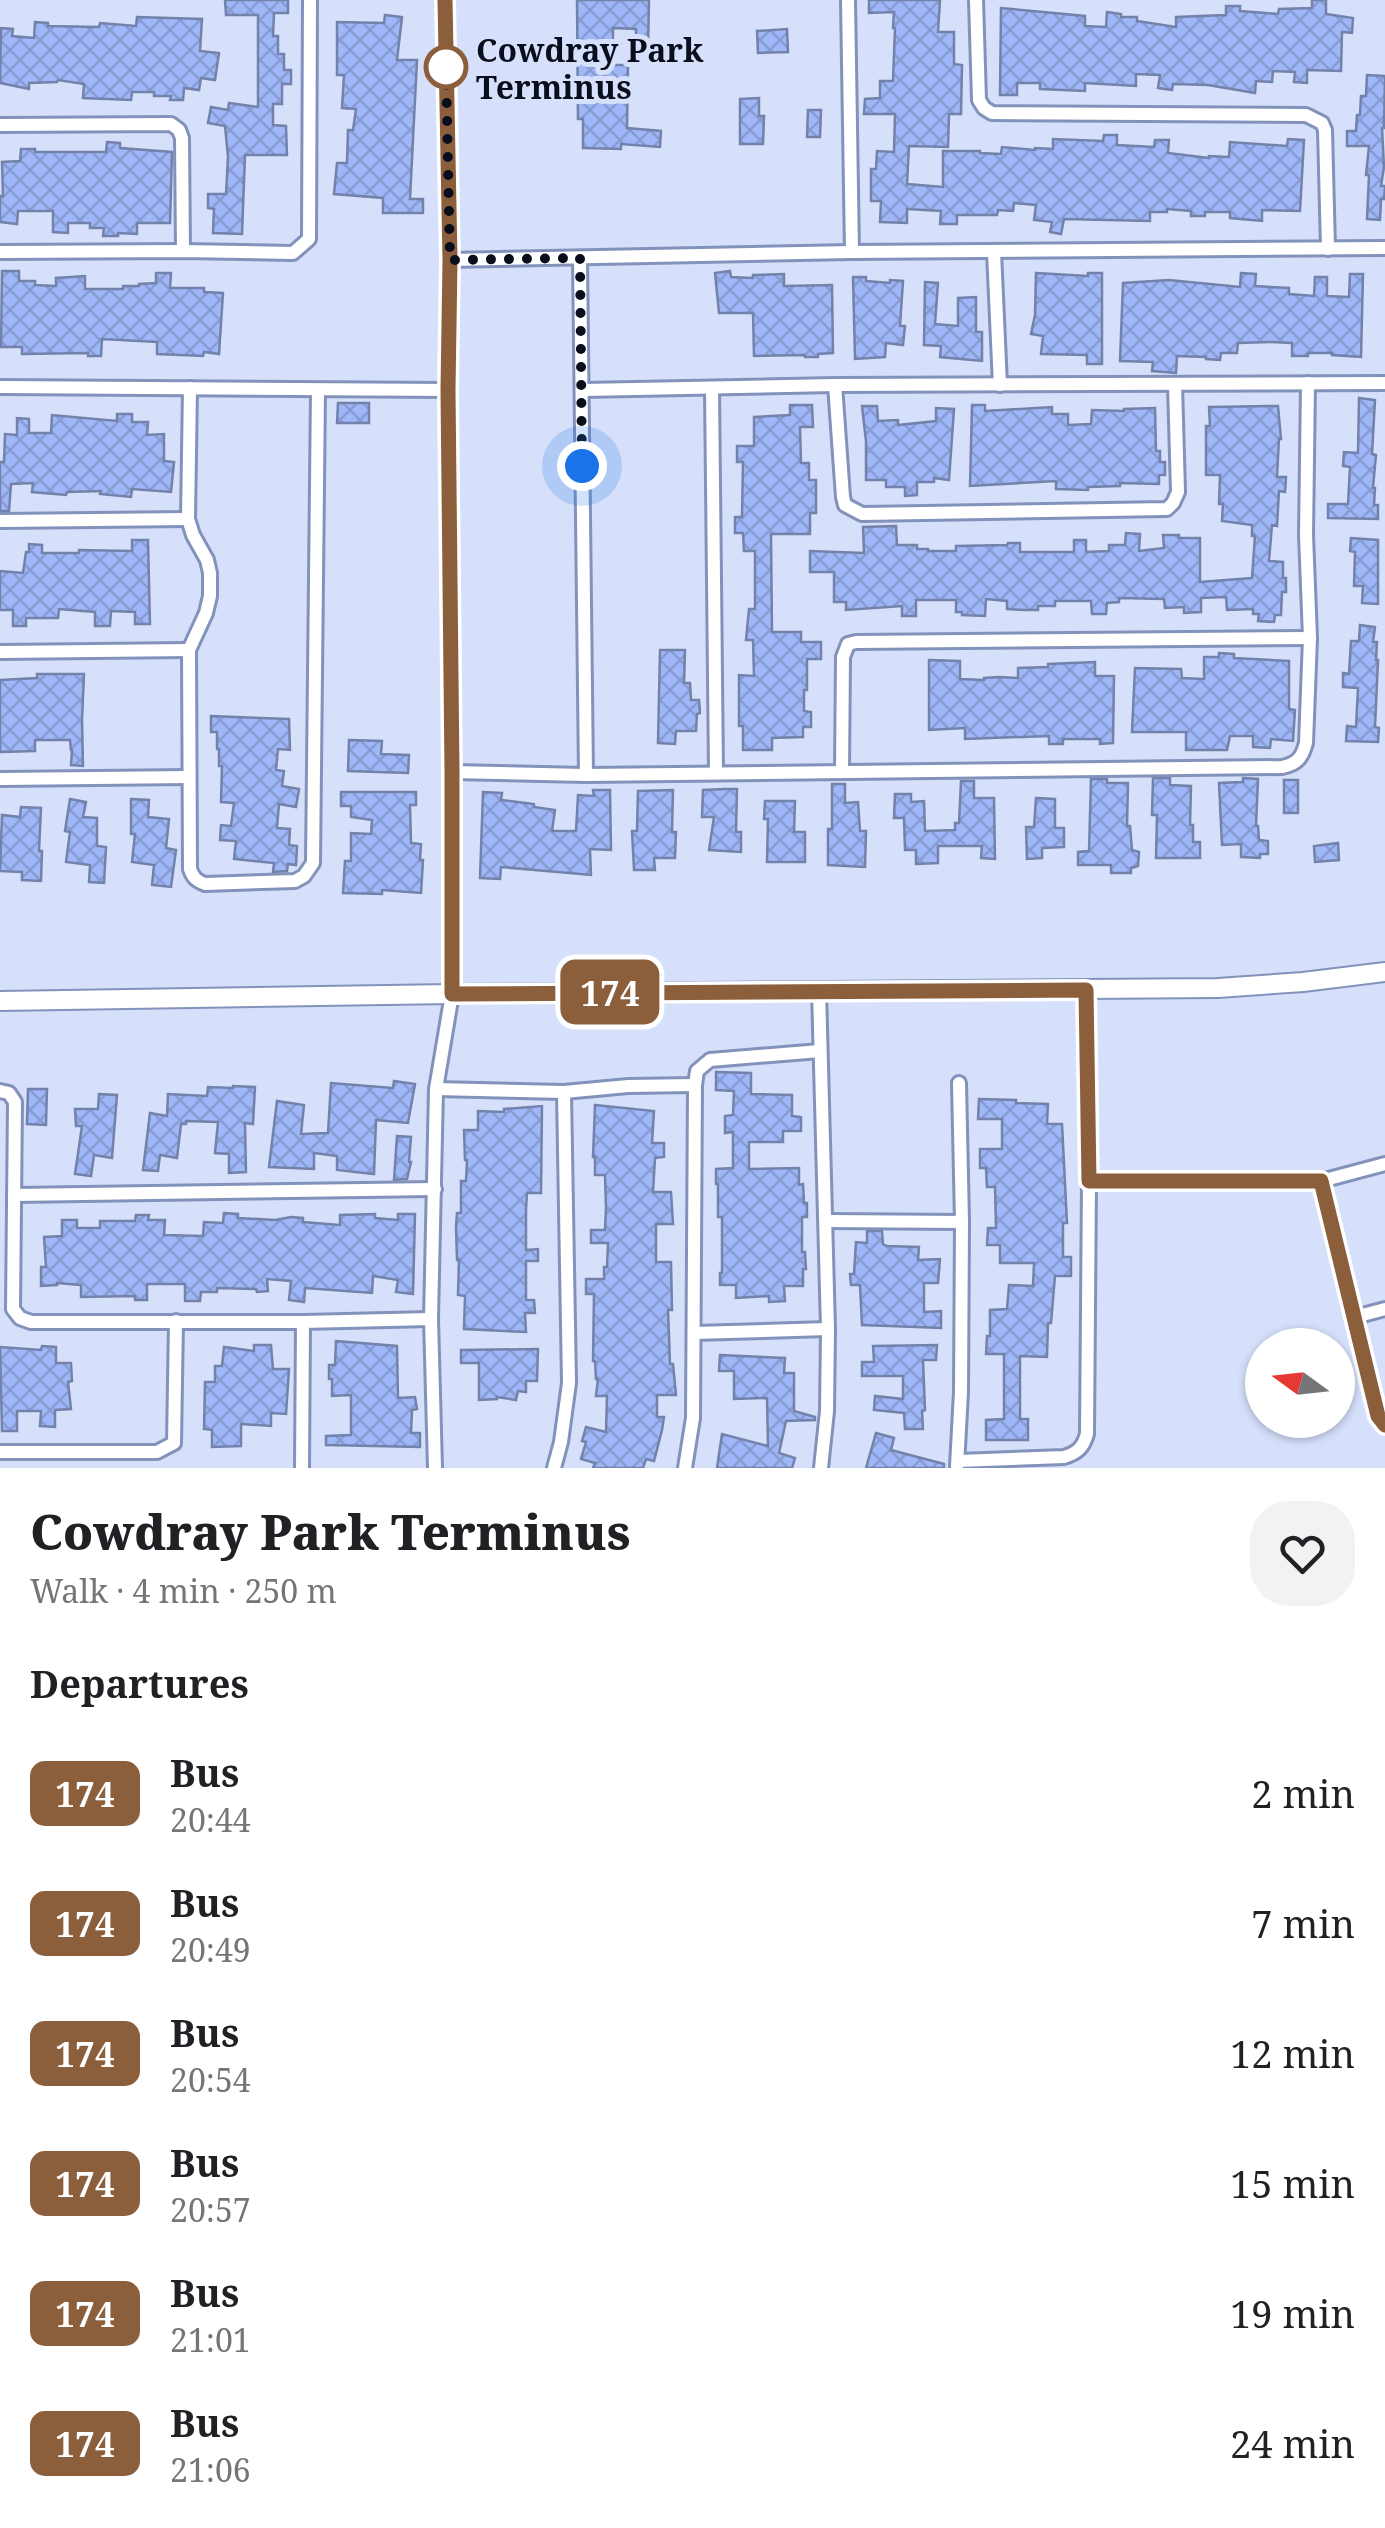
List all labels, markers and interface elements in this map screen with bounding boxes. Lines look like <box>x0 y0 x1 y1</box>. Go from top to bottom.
place label: Cowdray Park Terminus <box>476 28 704 108</box>
marker: Cowdray Park Terminus <box>425 46 467 88</box>
your location <box>557 441 607 491</box>
line badge: 174 <box>552 960 668 1024</box>
text: 174 <box>580 969 640 1016</box>
north arrow <box>1245 1328 1355 1438</box>
map controls <box>1245 1328 1355 1438</box>
text: Cowdray Park Terminus <box>30 1499 630 1564</box>
button: heart <box>1250 1501 1355 1606</box>
text: Walk · 4 min · 250 m <box>30 1569 337 1612</box>
text: Departures <box>30 1657 249 1709</box>
text: Bus <box>170 1746 239 1798</box>
text: 2 min <box>1251 1767 1355 1819</box>
text: 174 <box>55 1770 115 1817</box>
text: 20:44 <box>170 1798 251 1841</box>
text: Bus <box>170 1876 239 1928</box>
text: 7 min <box>1251 1897 1355 1949</box>
text: 174 <box>55 1900 115 1947</box>
text: 20:49 <box>170 1928 251 1971</box>
text: Bus <box>170 2006 239 2058</box>
text: 12 min <box>1230 2027 1355 2079</box>
text: 174 <box>55 2030 115 2077</box>
text: 20:54 <box>170 2058 251 2101</box>
text: Bus <box>170 2136 239 2188</box>
text: 15 min <box>1230 2157 1355 2209</box>
text: 174 <box>55 2160 115 2207</box>
text: 20:57 <box>170 2188 251 2231</box>
text: Bus <box>170 2266 239 2318</box>
text: 19 min <box>1230 2287 1355 2339</box>
text: 174 <box>55 2290 115 2337</box>
text: 21:01 <box>170 2318 251 2361</box>
text: Bus <box>170 2396 239 2448</box>
text: 24 min <box>1230 2417 1355 2469</box>
text: 174 <box>55 2420 115 2467</box>
text: 21:06 <box>170 2448 251 2491</box>

